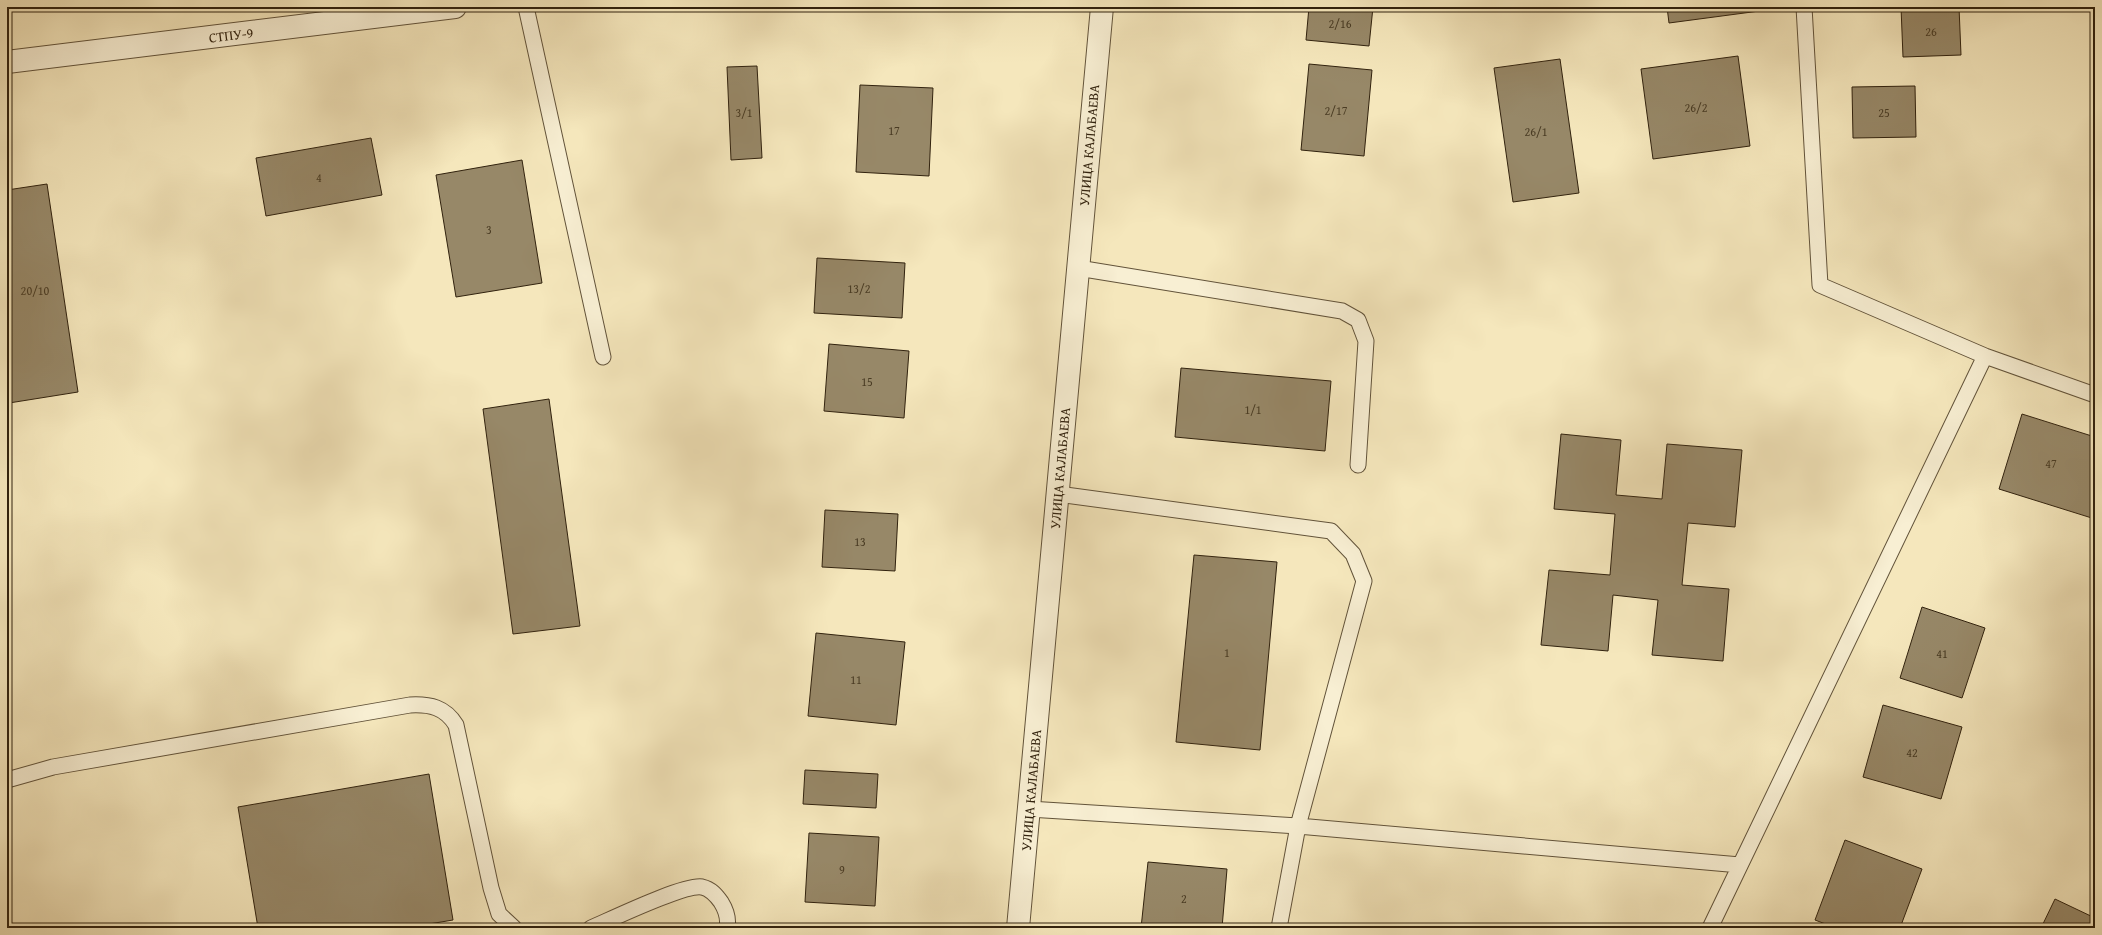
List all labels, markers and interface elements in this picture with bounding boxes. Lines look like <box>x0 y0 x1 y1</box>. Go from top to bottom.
house number: 2/16 <box>1329 15 1352 32</box>
street label: СТПУ-9 <box>208 22 255 48</box>
house number: 26 <box>1925 23 1937 40</box>
street label: УЛИЦА КАЛАБАЕВА <box>1074 83 1104 207</box>
house number: 26/2 <box>1685 99 1708 116</box>
house number: 2/17 <box>1325 102 1348 119</box>
house number: 3/1 <box>735 104 753 121</box>
house number: 25 <box>1878 104 1890 121</box>
house number: 17 <box>888 122 900 139</box>
house number: 26/1 <box>1525 123 1548 140</box>
house number: 4 <box>316 169 322 186</box>
house number: 3 <box>486 221 492 238</box>
house number: 13/2 <box>848 280 871 297</box>
house number: 20/10 <box>21 282 50 299</box>
house number: 15 <box>861 373 873 390</box>
house number: 1/1 <box>1244 401 1262 418</box>
street label: УЛИЦА КАЛАБАЕВА <box>1045 406 1075 530</box>
house number: 47 <box>2045 455 2057 472</box>
house number: 13 <box>854 533 866 550</box>
house number: 1 <box>1224 644 1230 661</box>
house number: 41 <box>1936 645 1948 662</box>
house number: 11 <box>850 671 862 688</box>
street label: УЛИЦА КАЛАБАЕВА <box>1016 728 1046 852</box>
house number: 42 <box>1906 744 1918 761</box>
house number: 9 <box>839 861 845 878</box>
house number: 2 <box>1181 890 1187 907</box>

